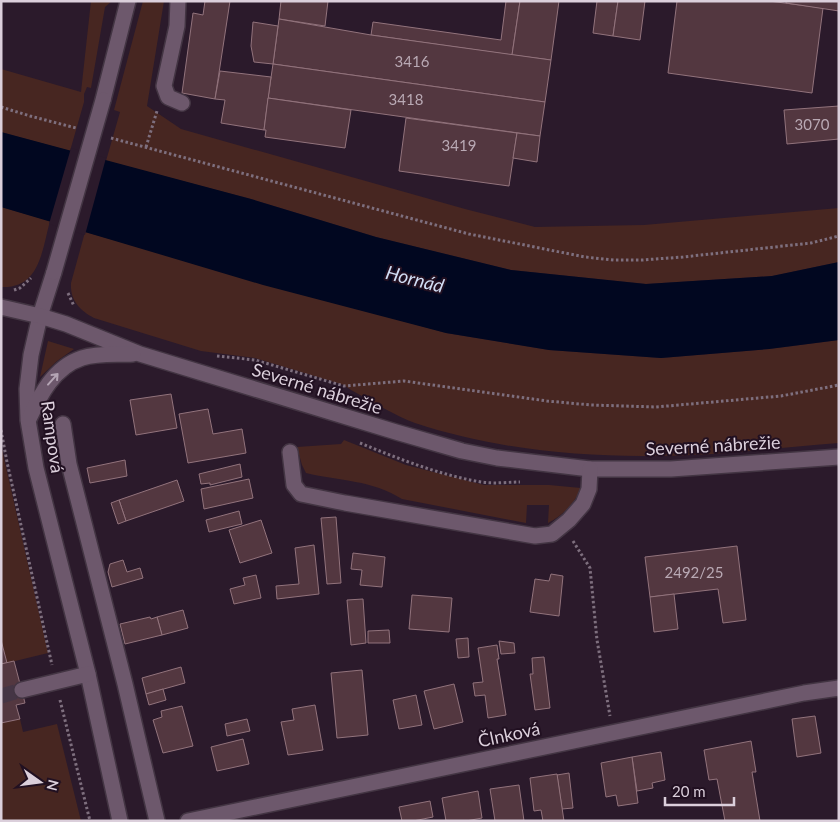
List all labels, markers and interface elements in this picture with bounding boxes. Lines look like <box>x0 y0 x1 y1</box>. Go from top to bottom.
house number: 3416 <box>395 52 430 70</box>
house number: 3418 <box>389 90 423 108</box>
house number: 3070 <box>795 115 830 133</box>
house number: 3419 <box>442 136 476 154</box>
water label: Hornád <box>384 260 447 297</box>
street label: Severné nábrežie <box>250 358 385 418</box>
one-way arrow <box>47 373 59 386</box>
street label: Rampová <box>37 399 69 475</box>
street label: Severné nábrežie <box>645 430 781 460</box>
house number: 2492/25 <box>665 563 723 581</box>
street label: Člnková <box>476 717 542 751</box>
north arrow <box>15 757 65 807</box>
scale bar <box>665 774 734 806</box>
text: N <box>44 778 63 793</box>
text: 20 m <box>672 782 706 800</box>

